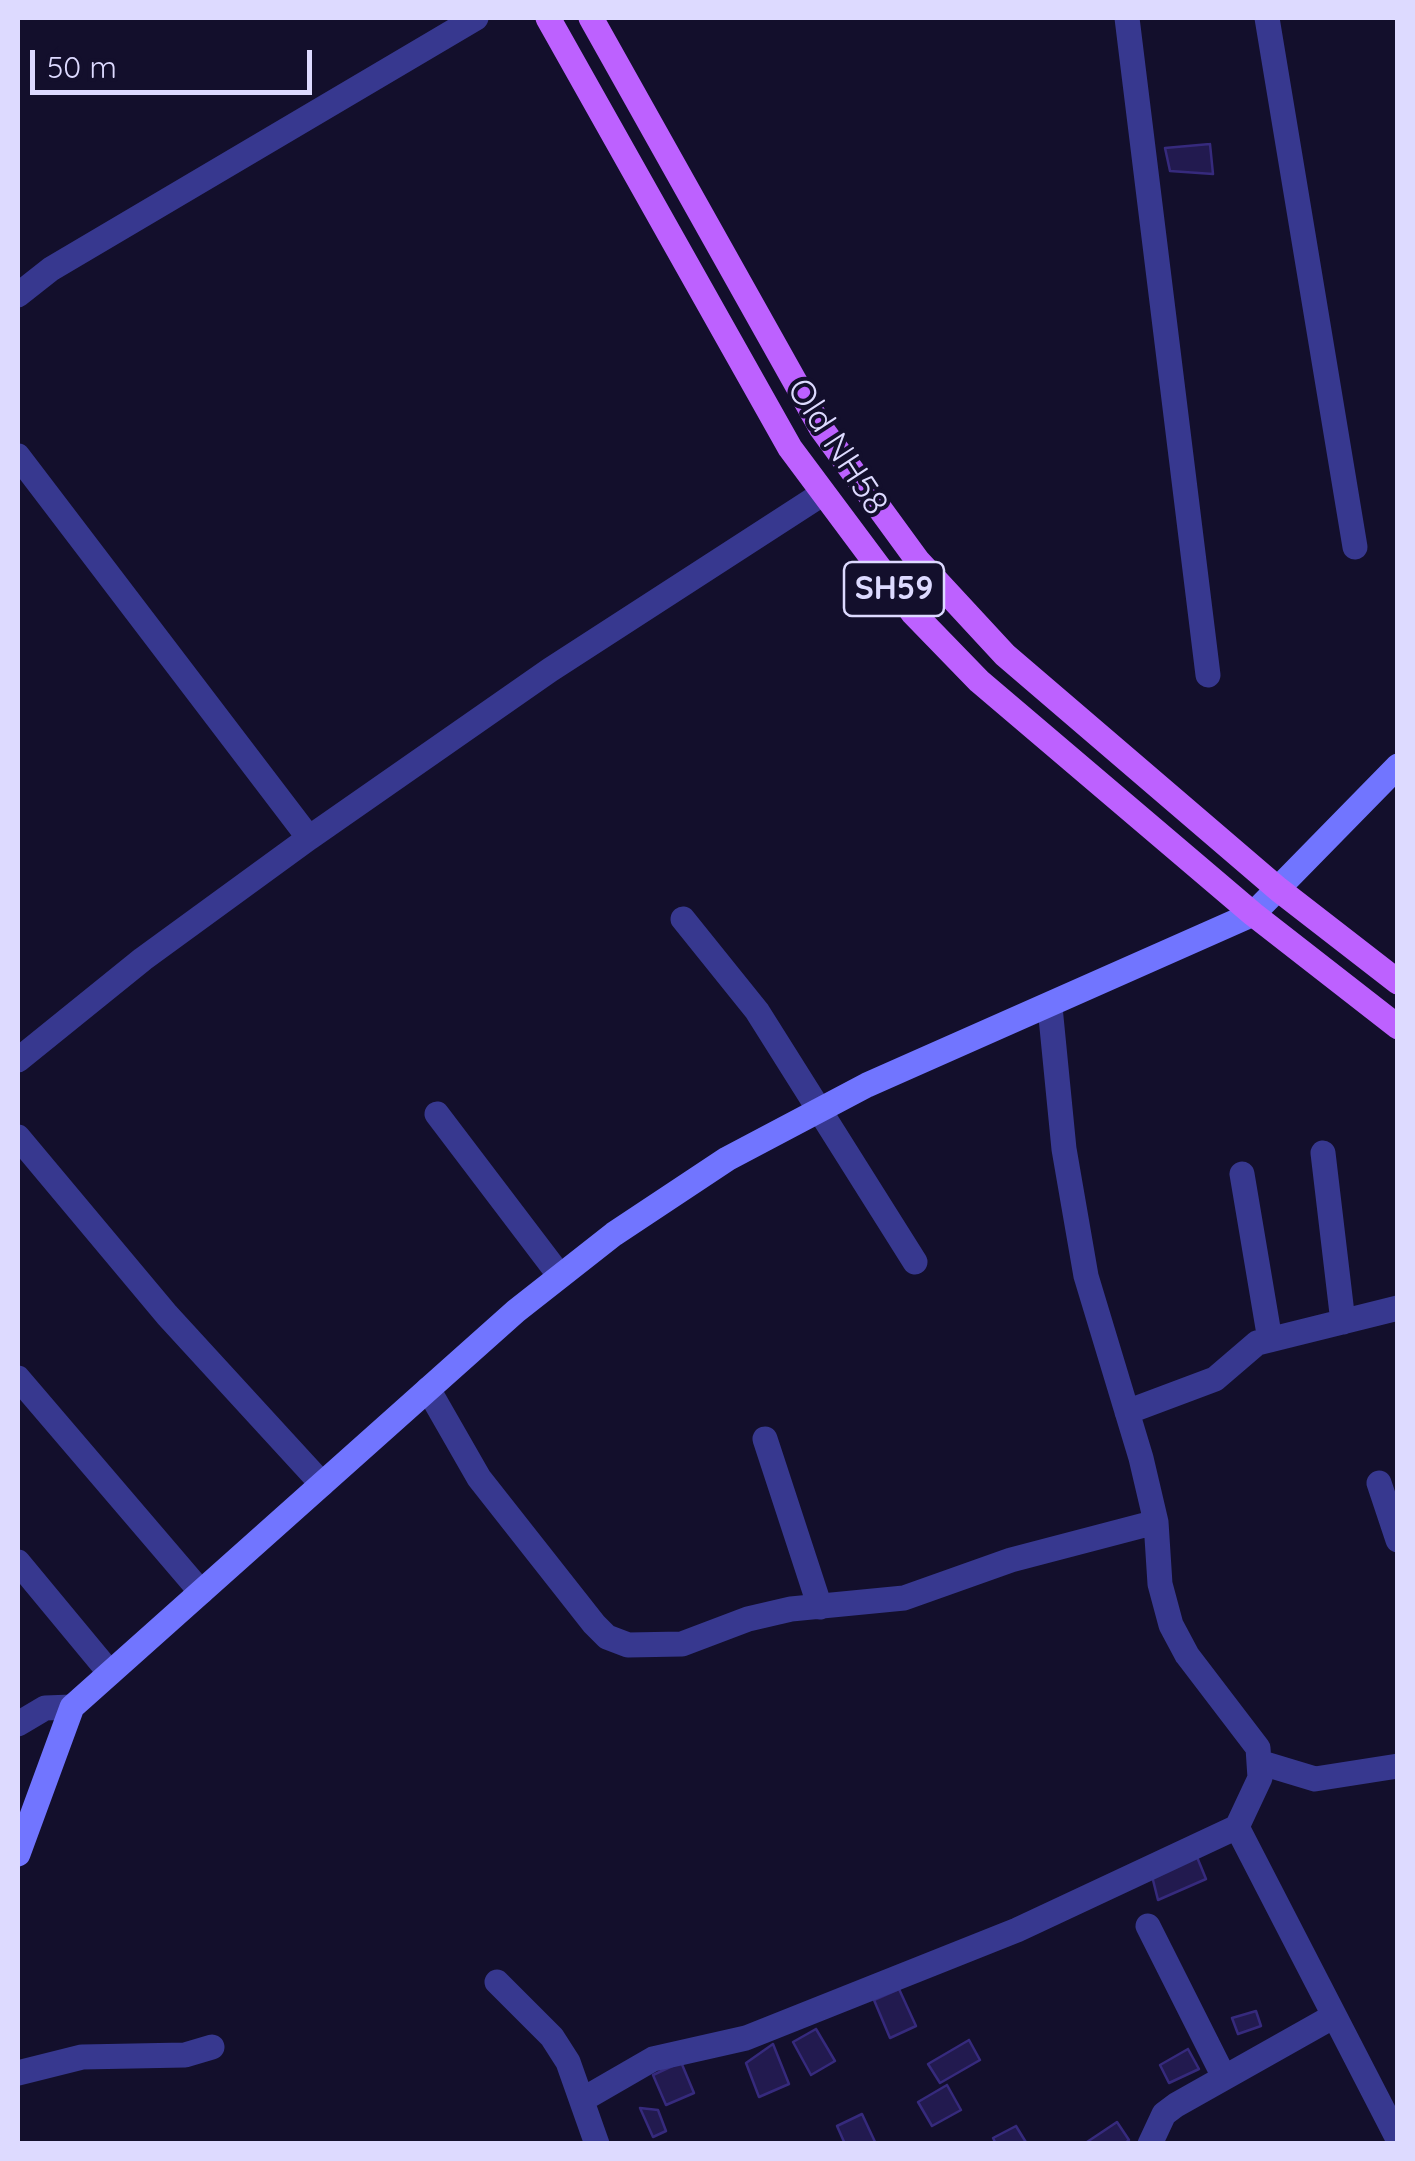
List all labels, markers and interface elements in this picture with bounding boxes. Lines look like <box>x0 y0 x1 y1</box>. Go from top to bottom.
scale bar <box>35 30 318 92</box>
text: 50 m <box>47 48 117 86</box>
street label: Old NH58 <box>777 371 897 523</box>
road number: SH59 <box>844 562 944 616</box>

